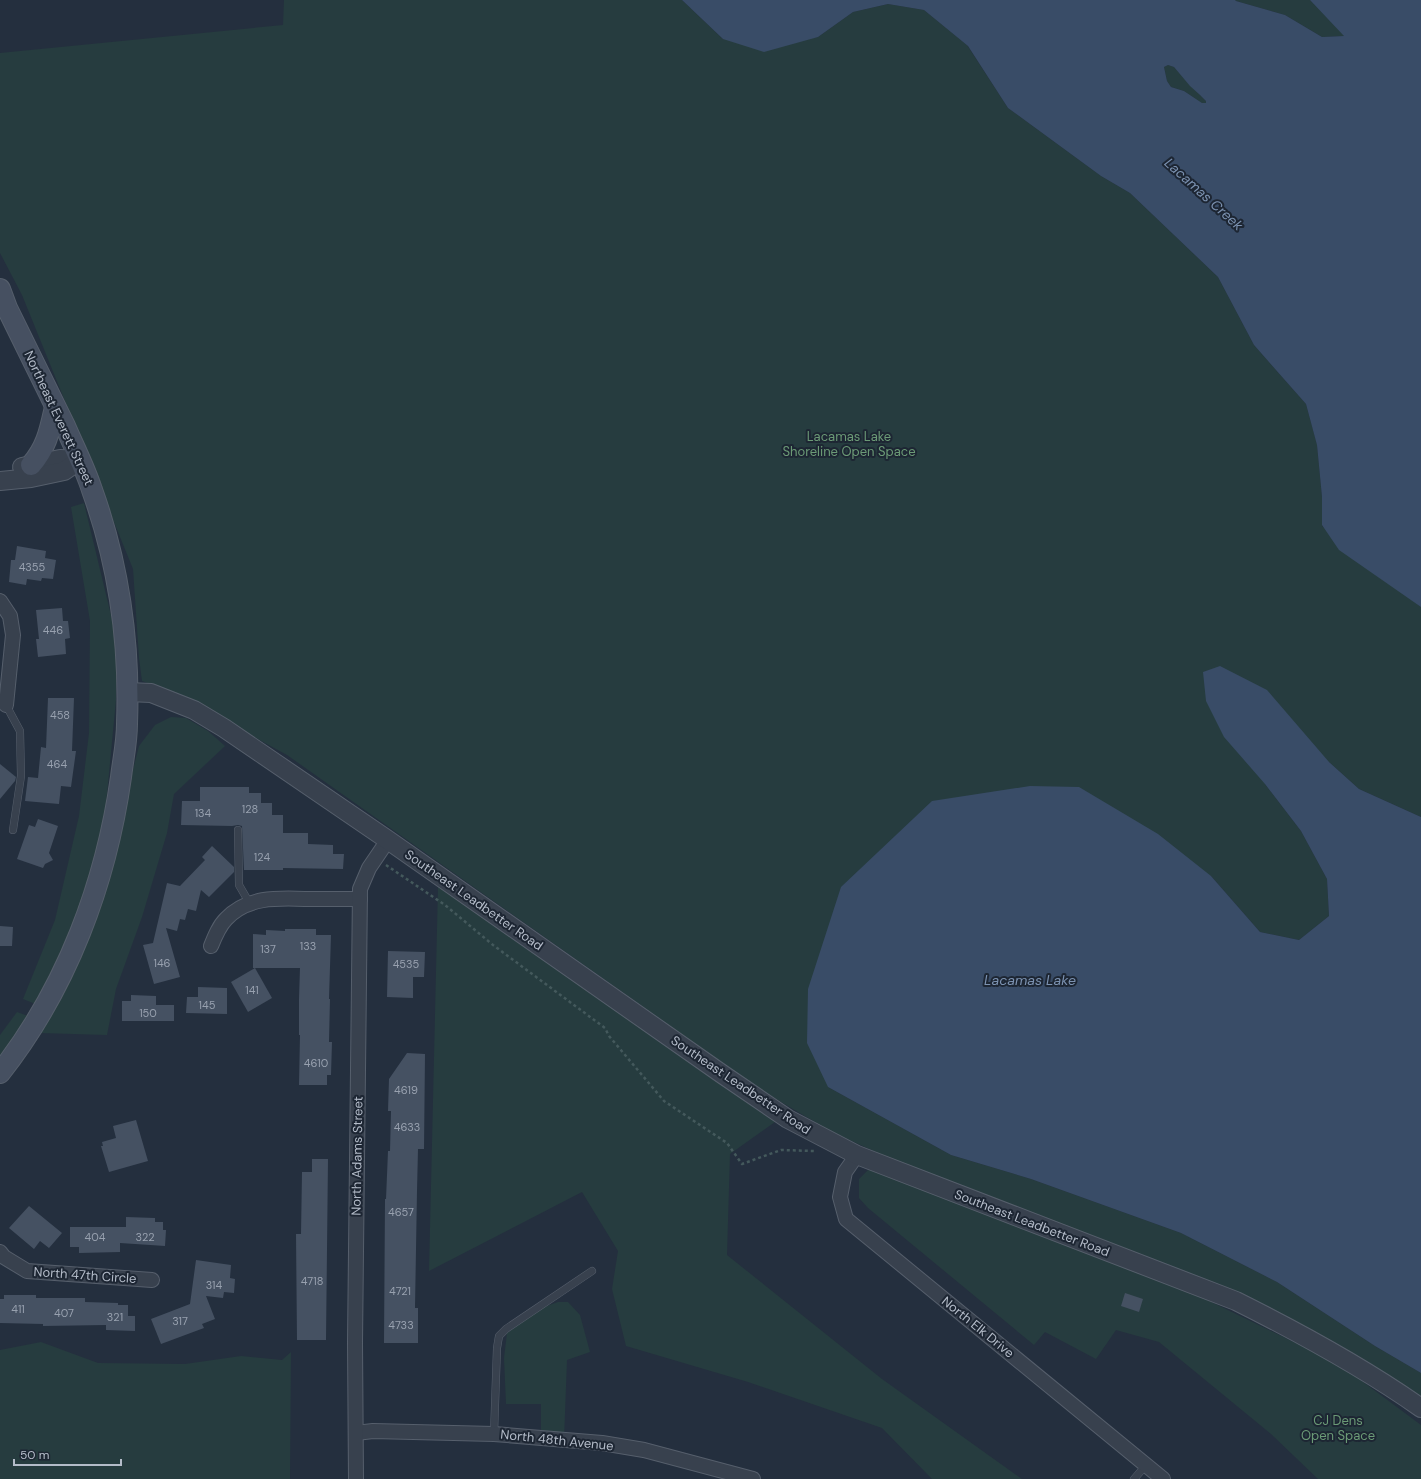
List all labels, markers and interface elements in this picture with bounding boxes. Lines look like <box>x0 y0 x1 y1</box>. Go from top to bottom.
water label: Lacamas Creek <box>1161 154 1248 235</box>
street label: Northeast Everett Street <box>20 348 98 488</box>
park label: Lacamas Lake Shoreline Open Space <box>782 428 916 460</box>
house number: 4355 <box>19 560 46 574</box>
house number: 446 <box>43 623 63 637</box>
house number: 458 <box>50 708 70 722</box>
house number: 464 <box>47 757 67 771</box>
house number: 128 <box>242 802 258 816</box>
house number: 134 <box>195 806 212 820</box>
street label: Southeast Leadbetter Road <box>402 846 546 954</box>
house number: 124 <box>254 850 270 864</box>
house number: 133 <box>300 939 316 953</box>
house number: 137 <box>260 942 276 956</box>
house number: 146 <box>153 956 171 970</box>
house number: 4535 <box>393 957 420 971</box>
water label: Lacamas Lake <box>984 971 1076 989</box>
house number: 141 <box>245 983 259 997</box>
house number: 145 <box>199 998 216 1012</box>
house number: 150 <box>139 1006 157 1020</box>
street label: Southeast Leadbetter Road <box>668 1032 814 1138</box>
house number: 4610 <box>304 1056 328 1070</box>
house number: 4619 <box>394 1083 418 1097</box>
street label: North Adams Street <box>347 1096 367 1216</box>
house number: 4633 <box>394 1120 420 1134</box>
street label: Southeast Leadbetter Road <box>952 1186 1112 1260</box>
house number: 4657 <box>388 1205 414 1219</box>
house number: 404 <box>85 1230 106 1244</box>
house number: 322 <box>135 1230 155 1244</box>
street label: North 47th Circle <box>33 1263 137 1287</box>
house number: 4718 <box>301 1274 323 1288</box>
house number: 314 <box>206 1278 223 1292</box>
house number: 4721 <box>389 1284 411 1298</box>
street label: North Elk Drive <box>938 1293 1018 1361</box>
house number: 411 <box>11 1302 25 1316</box>
house number: 407 <box>54 1306 74 1320</box>
house number: 321 <box>107 1310 123 1324</box>
house number: 317 <box>172 1314 188 1328</box>
house number: 4733 <box>388 1318 414 1332</box>
park label: CJ Dens Open Space <box>1301 1412 1375 1444</box>
street label: North 48th Avenue <box>500 1426 614 1454</box>
scale bar <box>14 1441 121 1467</box>
text: 50 m <box>20 1447 49 1463</box>

